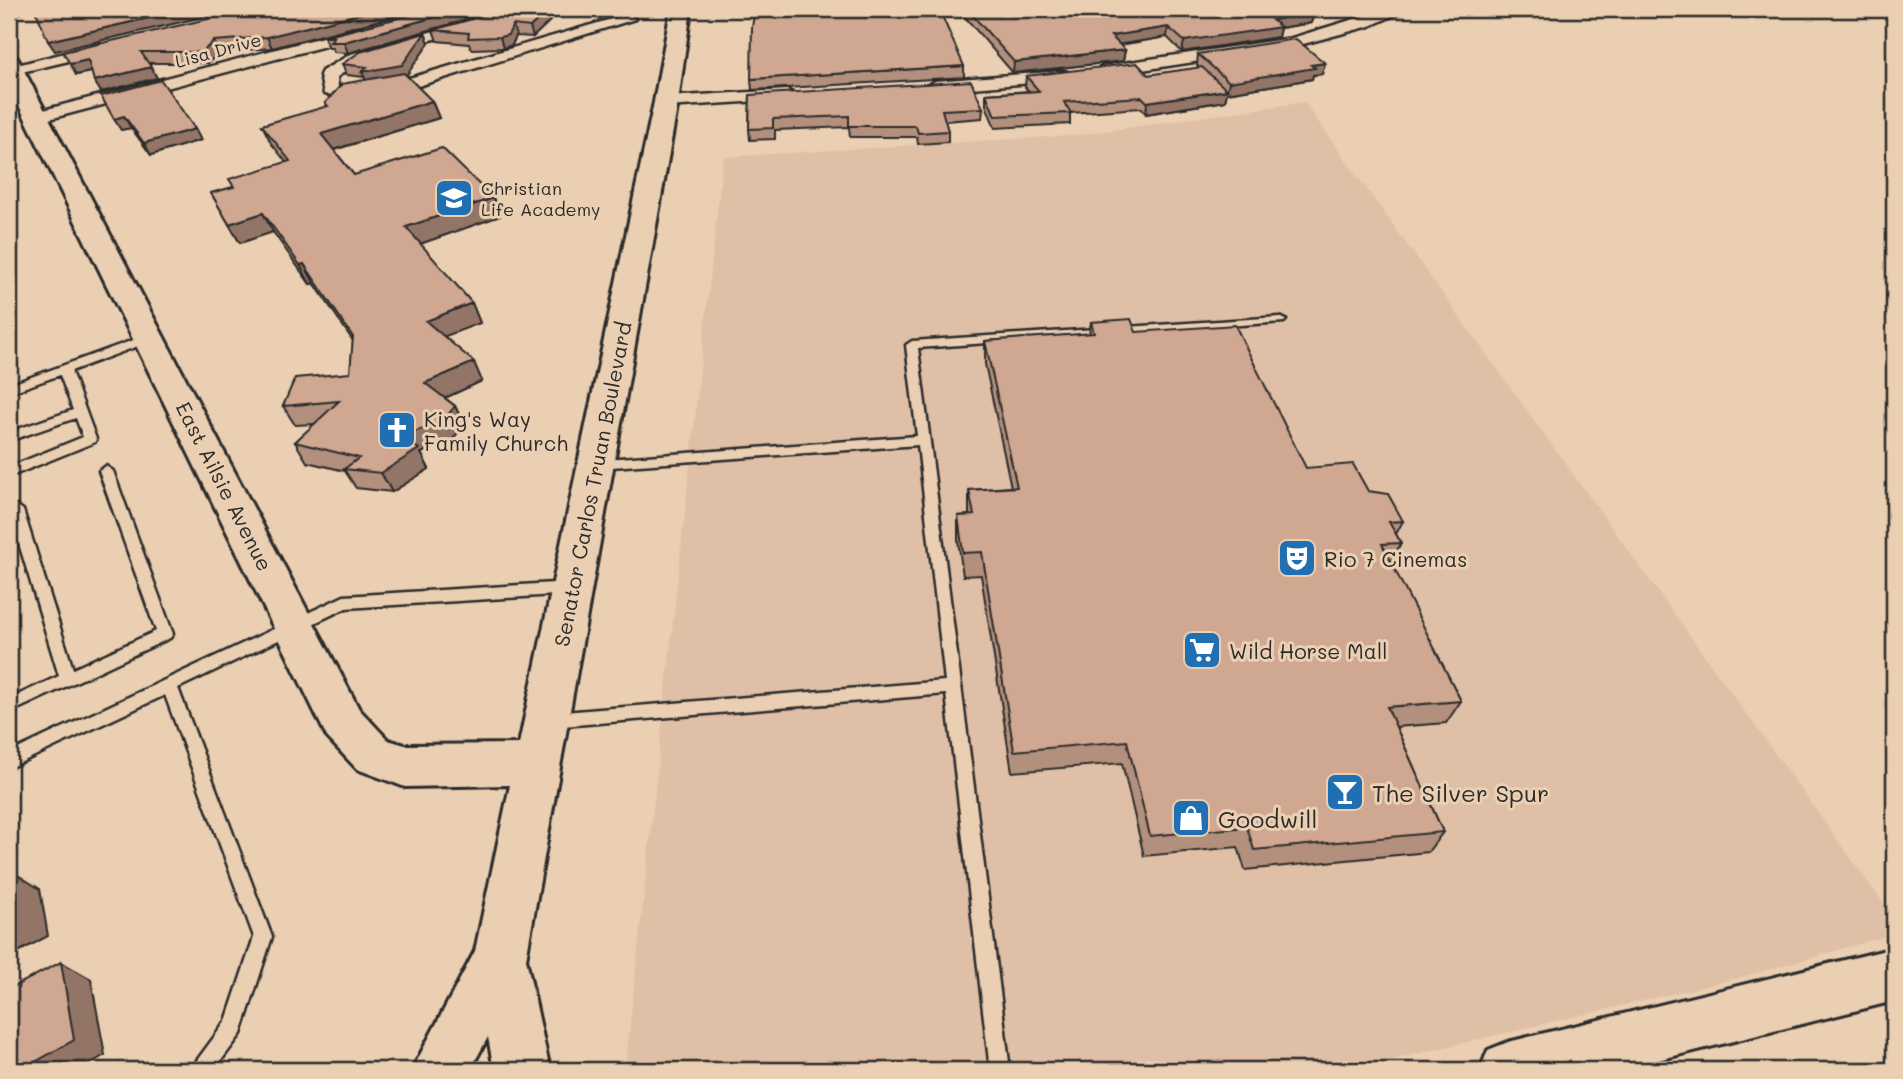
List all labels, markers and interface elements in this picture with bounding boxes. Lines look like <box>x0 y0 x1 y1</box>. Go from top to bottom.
street label: Lisa Drive <box>172 27 264 73</box>
place label: Christian Life Academy <box>481 176 600 221</box>
school or university icon: Christian Life Academy <box>433 177 475 219</box>
street label: Senator Carlos Truan Boulevard <box>547 319 637 649</box>
street label: East Ailsie Avenue <box>171 397 279 575</box>
place label: King's Way Family Church <box>424 405 568 456</box>
church icon: King's Way Family Church <box>376 409 418 451</box>
theatre icon: Rio 7 Cinemas <box>1276 537 1318 579</box>
place label: Rio 7 Cinemas <box>1324 545 1468 572</box>
supermarket icon: Wild Horse Mall <box>1181 629 1223 671</box>
place label: Wild Horse Mall <box>1229 637 1387 664</box>
bar icon: The Silver Spur <box>1324 771 1366 813</box>
place label: The Silver Spur <box>1372 777 1549 808</box>
shop icon: Goodwill <box>1170 797 1212 839</box>
place label: Goodwill <box>1218 803 1317 834</box>

